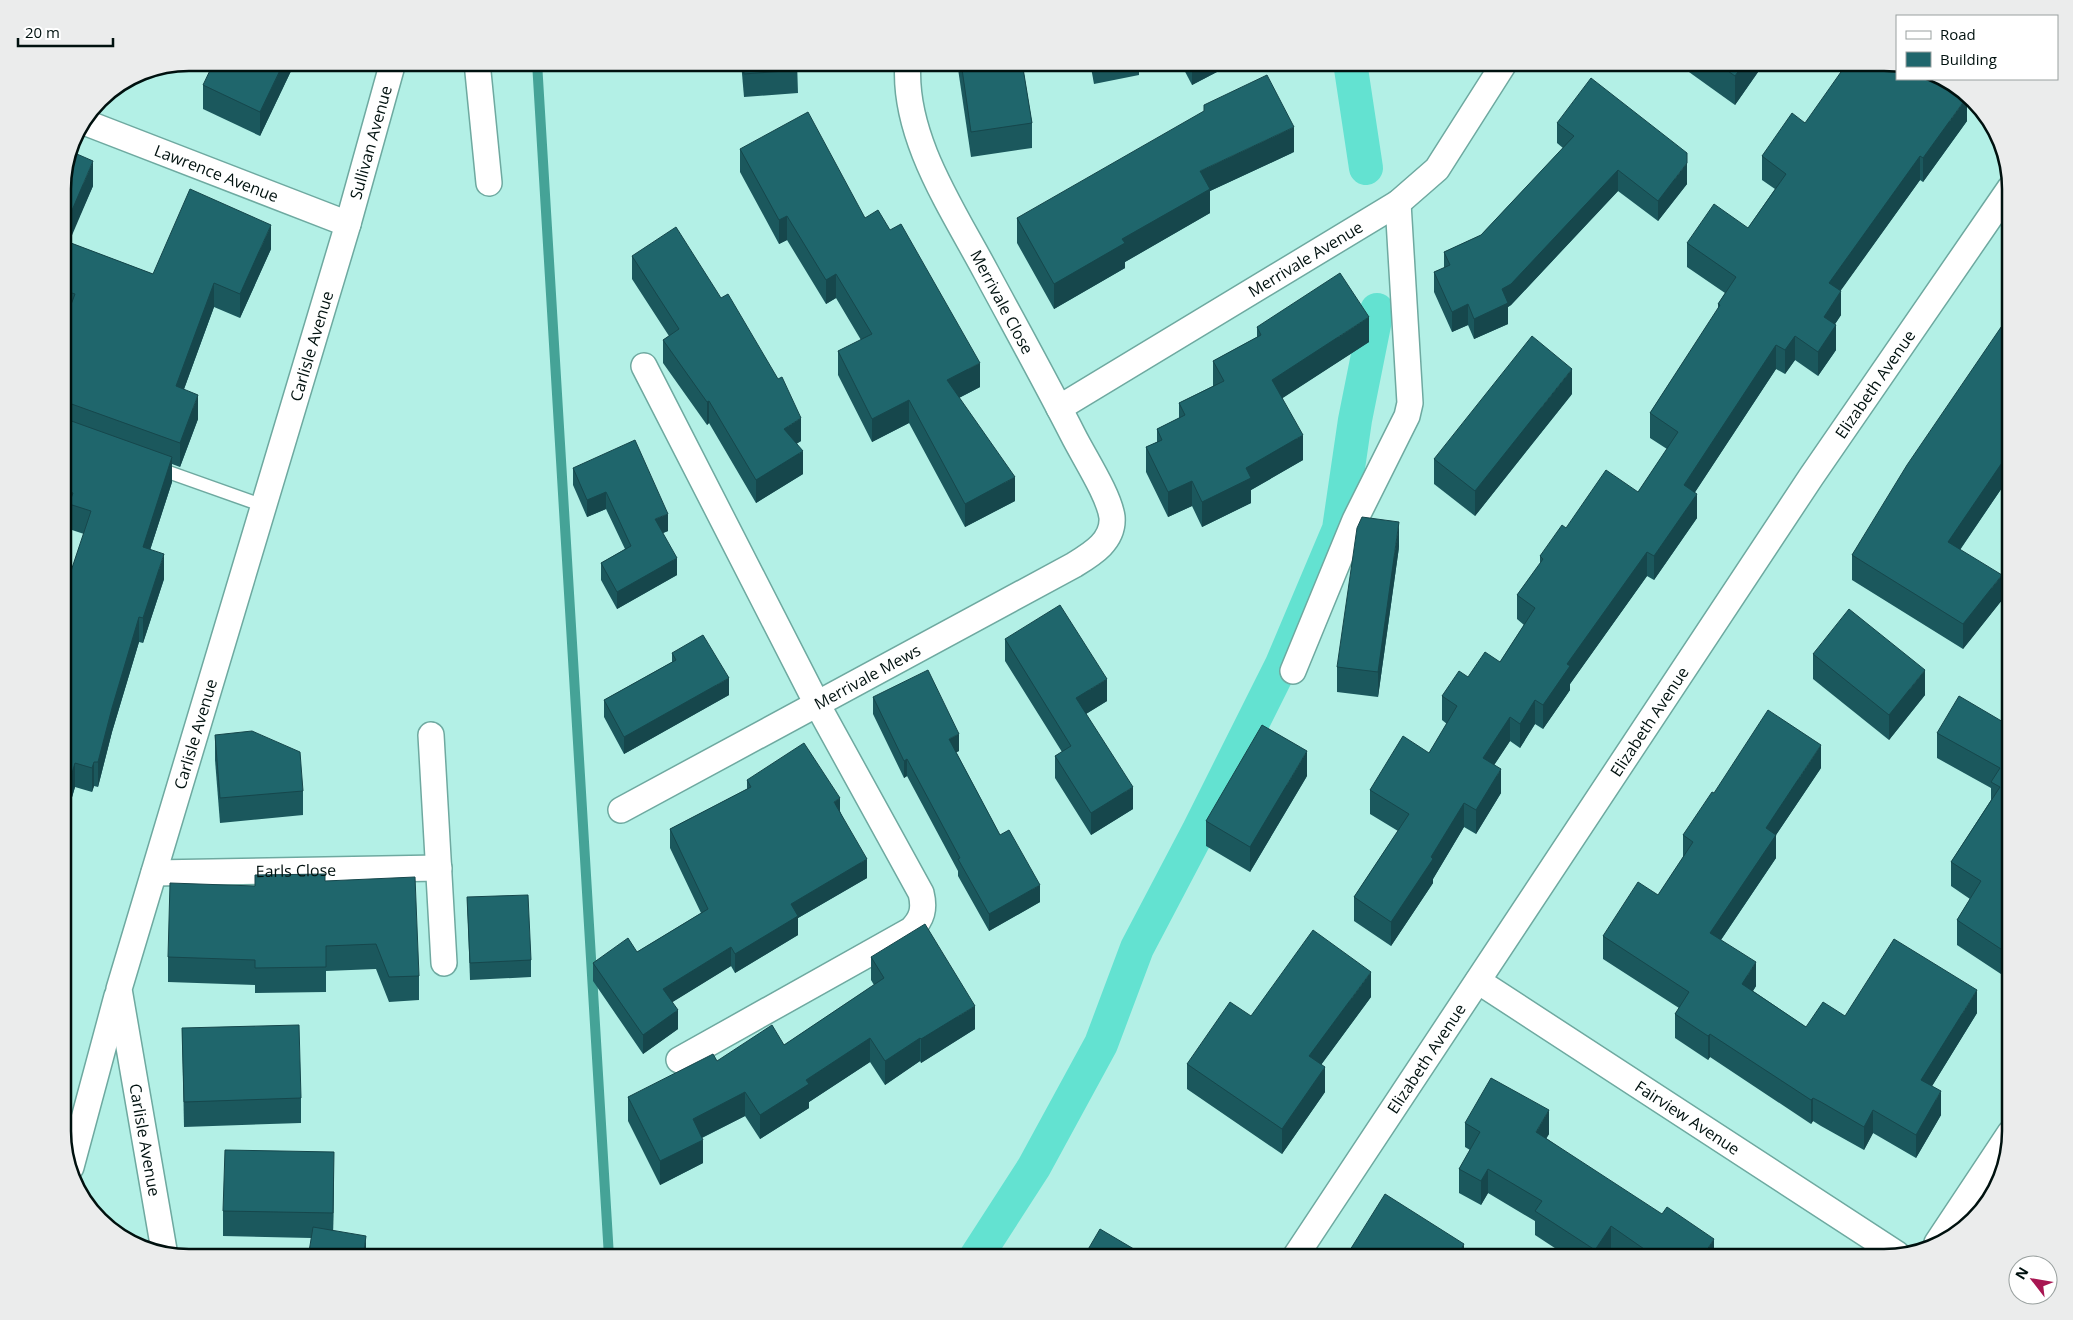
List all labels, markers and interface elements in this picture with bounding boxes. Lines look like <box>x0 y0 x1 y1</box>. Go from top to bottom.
scale bar <box>18 15 112 47</box>
legend <box>1896 15 2058 80</box>
text: 20 m <box>25 22 60 42</box>
text: Road <box>1940 24 1976 44</box>
text: Building <box>1940 49 1997 69</box>
street label: Sullivan Avenue <box>344 83 397 202</box>
street label: Lawrence Avenue <box>151 139 282 207</box>
street label: Merrivale Avenue <box>1244 216 1367 302</box>
street label: Merrivale Close <box>965 246 1039 358</box>
street label: Carlisle Avenue <box>285 288 338 404</box>
street label: Elizabeth Avenue <box>1830 325 1920 443</box>
street label: Merrivale Mews <box>810 639 924 715</box>
street label: Elizabeth Avenue <box>1605 662 1694 781</box>
street label: Carlisle Avenue <box>168 676 222 792</box>
street label: Earls Close <box>256 859 336 882</box>
street label: Elizabeth Avenue <box>1382 999 1471 1118</box>
street label: Fairview Avenue <box>1631 1075 1744 1160</box>
street label: Carlisle Avenue <box>124 1082 166 1198</box>
north arrow <box>2008 1255 2058 1305</box>
text: N <box>2010 1263 2033 1283</box>

